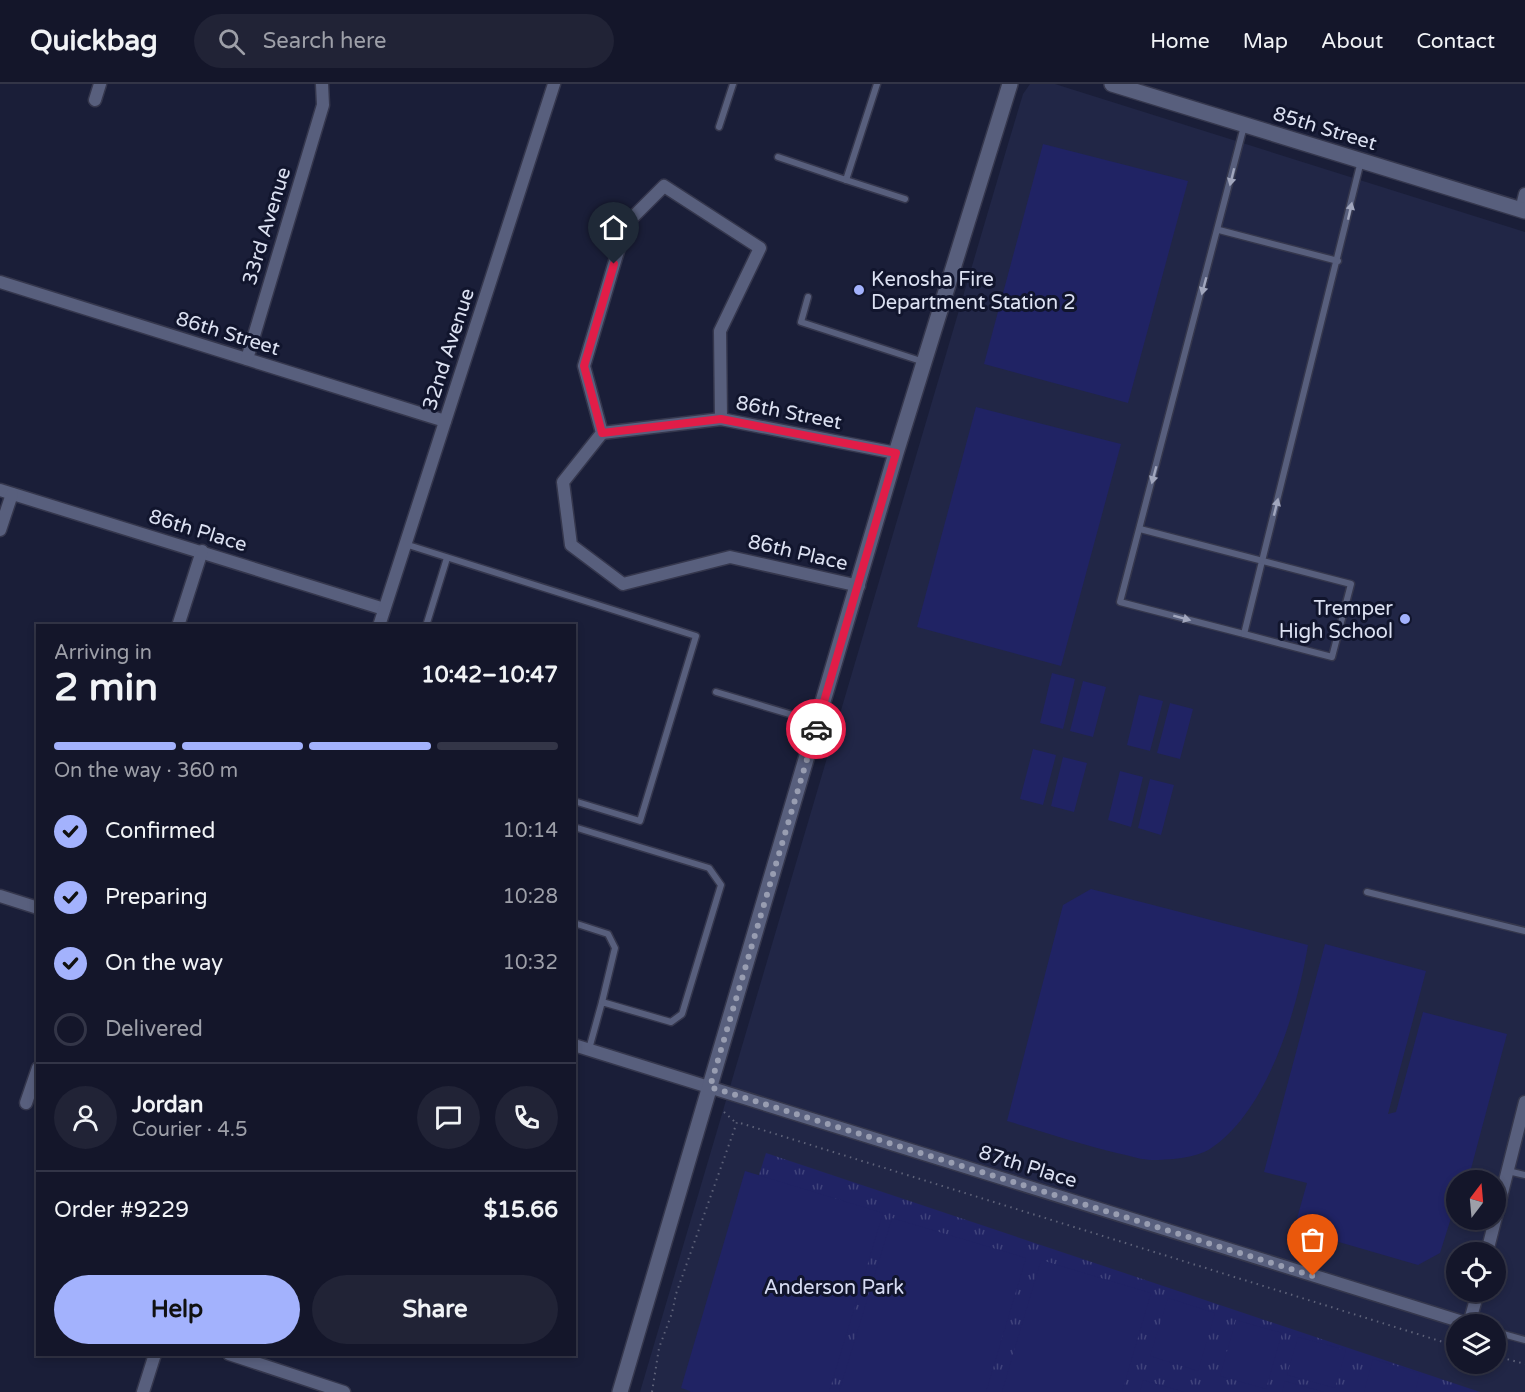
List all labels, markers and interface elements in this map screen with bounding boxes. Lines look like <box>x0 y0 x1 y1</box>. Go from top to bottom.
search box <box>194 14 614 68</box>
text: Quickbag <box>30 24 158 58</box>
icon: search <box>215 25 248 58</box>
text: Search here <box>263 28 387 54</box>
text: Home <box>1150 29 1210 54</box>
text: Map <box>1243 29 1288 54</box>
text: About <box>1321 29 1383 54</box>
text: Contact <box>1416 29 1495 54</box>
street label: 85th Street <box>1270 102 1380 156</box>
street label: 33rd Avenue <box>238 165 296 288</box>
one-way arrow <box>1226 168 1236 186</box>
one-way arrow <box>1346 201 1355 220</box>
pin <box>588 202 639 264</box>
icon: home <box>597 211 630 244</box>
place label: Kenosha Fire Department Station 2 <box>871 268 1076 315</box>
one-way arrow <box>1199 277 1208 295</box>
marker: Kenosha Fire Department Station 2 <box>852 283 866 297</box>
street label: 32nd Avenue <box>418 285 480 413</box>
street label: 86th Street <box>173 307 283 361</box>
street label: 86th Street <box>734 391 844 435</box>
one-way arrow <box>1149 466 1158 484</box>
one-way arrow <box>1272 497 1281 515</box>
street label: 86th Place <box>146 505 250 557</box>
street label: 86th Place <box>746 530 850 576</box>
place label: Tremper High School <box>1279 597 1393 644</box>
marker: Tremper High School <box>1398 612 1412 626</box>
one-way arrow <box>1173 613 1191 623</box>
text: Arriving in <box>54 641 152 665</box>
text: 10:42–10:47 <box>421 662 558 688</box>
text: 2 min <box>54 664 158 711</box>
courier <box>786 699 846 759</box>
icon: car <box>800 713 833 746</box>
text: On the way · 360 m <box>54 759 238 783</box>
icon: check <box>54 815 87 848</box>
text: Confirmed <box>105 818 215 844</box>
text: 10:14 <box>503 819 558 843</box>
icon: check <box>54 881 87 914</box>
text: Preparing <box>105 884 208 910</box>
text: 10:28 <box>503 885 558 909</box>
icon: check <box>54 947 87 980</box>
text: On the way <box>105 950 223 976</box>
text: 10:32 <box>503 951 558 975</box>
text: Delivered <box>105 1016 203 1042</box>
button: person <box>54 1086 117 1149</box>
button: chat <box>417 1086 480 1149</box>
button: phone <box>495 1086 558 1149</box>
text: Jordan <box>132 1092 203 1118</box>
text: Courier · 4.5 <box>132 1118 247 1142</box>
street label: 87th Place <box>976 1141 1080 1193</box>
north arrow <box>1446 1170 1506 1230</box>
map controls <box>1446 1170 1506 1374</box>
text: Order #9229 <box>54 1197 189 1223</box>
text: $15.66 <box>484 1197 558 1223</box>
pin <box>1287 1214 1338 1276</box>
icon: bag <box>1296 1223 1329 1256</box>
button: locate <box>1446 1242 1506 1302</box>
button: Help <box>54 1275 300 1344</box>
button: Share <box>312 1275 558 1344</box>
park label: Anderson Park <box>764 1276 904 1300</box>
button: layers <box>1446 1314 1506 1374</box>

